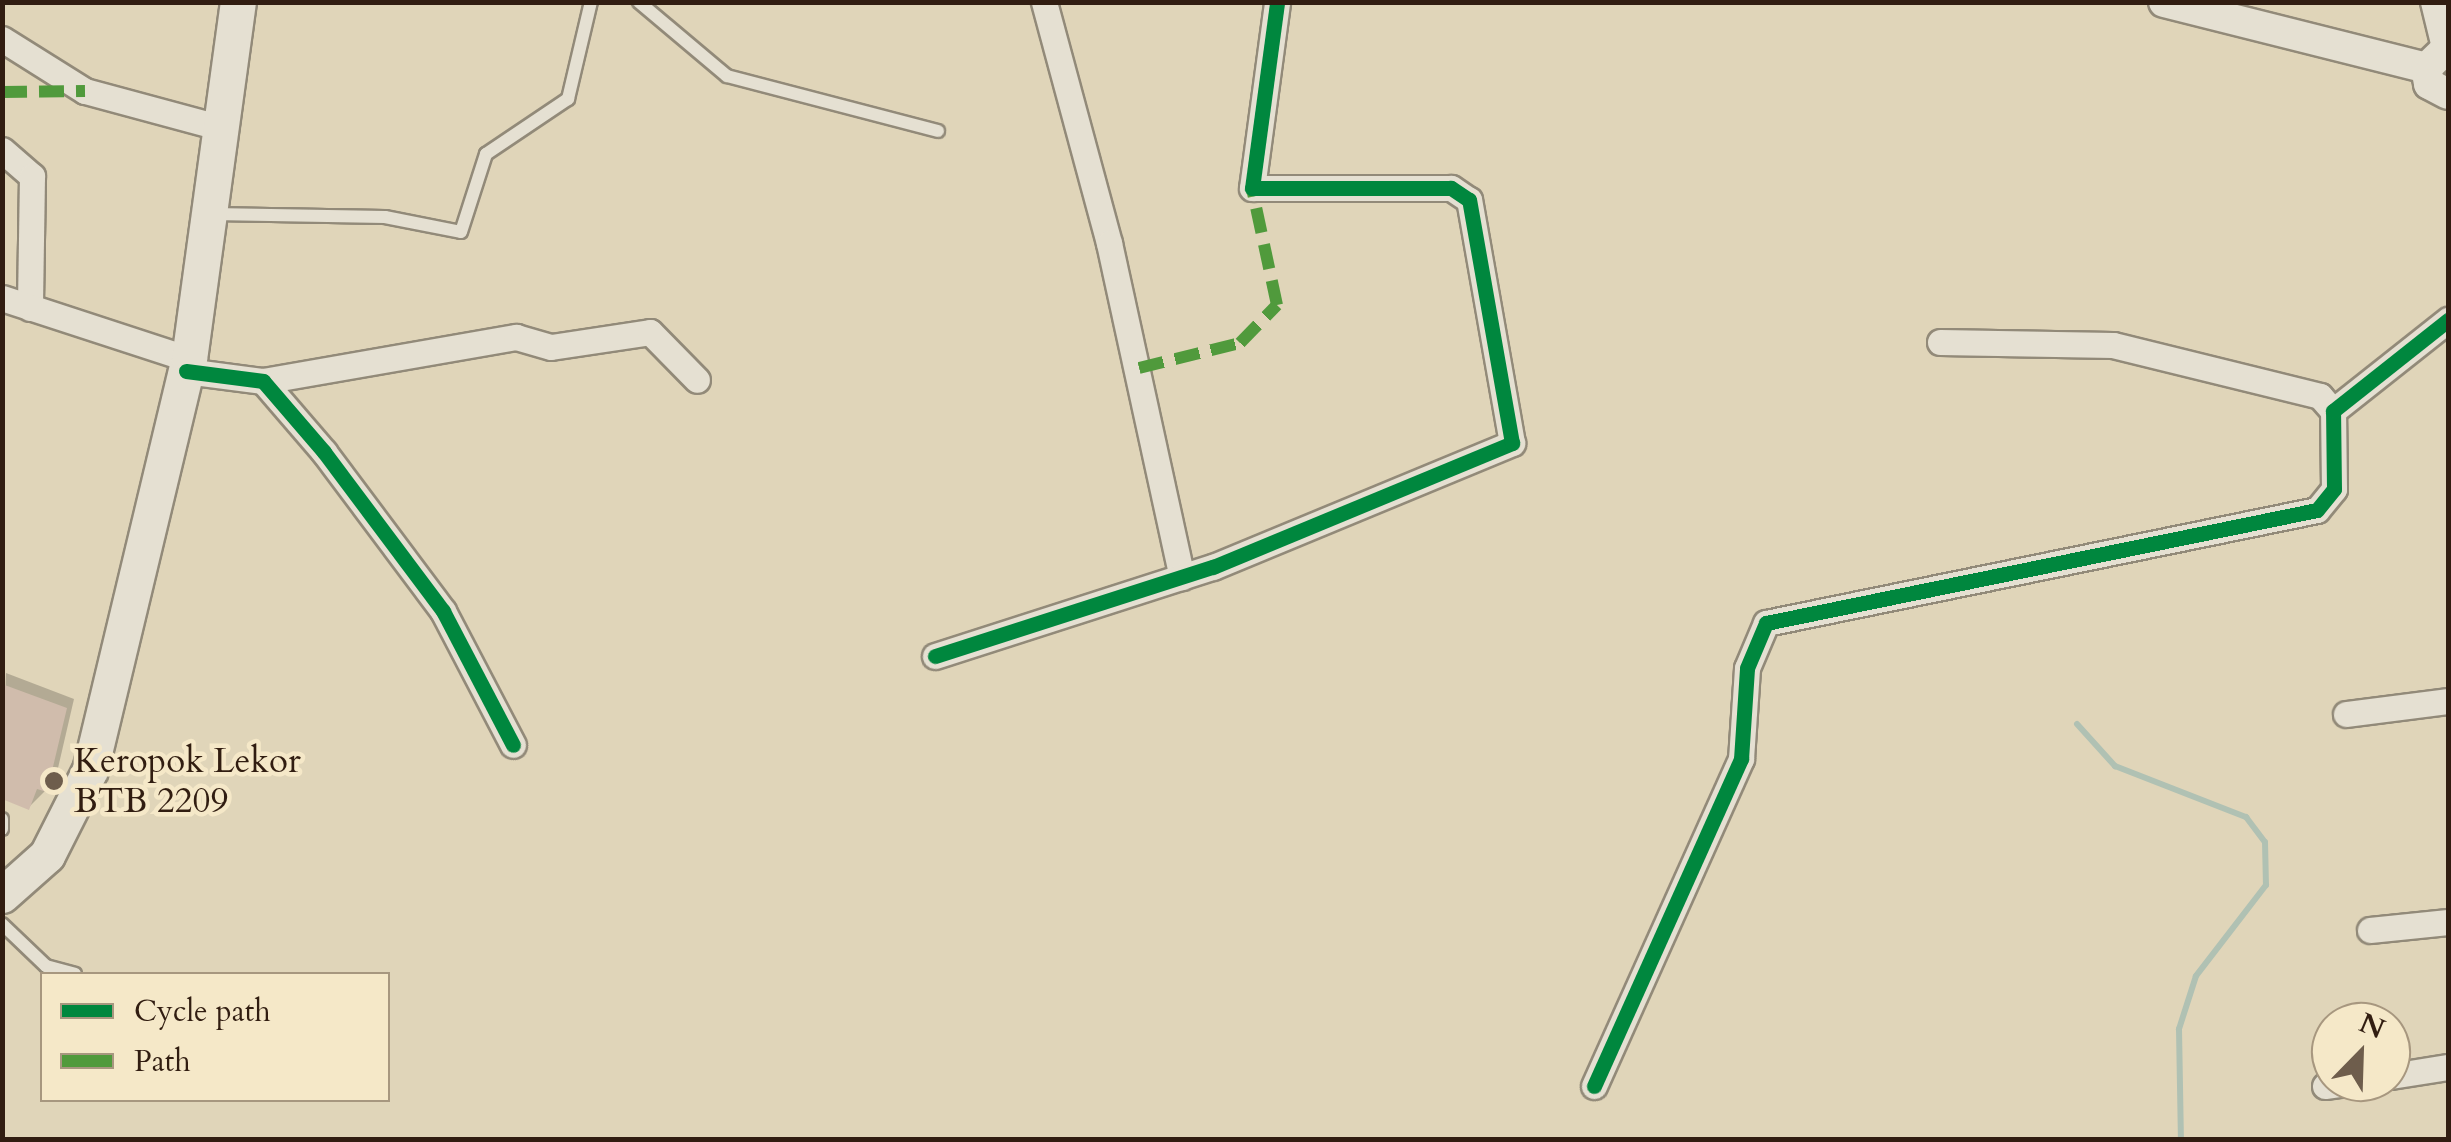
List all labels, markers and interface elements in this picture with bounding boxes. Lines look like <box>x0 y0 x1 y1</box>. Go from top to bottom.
place label: Keropok Lekor BTB 2209 <box>74 740 301 822</box>
marker: Keropok Lekor BTB 2209 <box>43 770 65 792</box>
legend <box>40 972 390 1102</box>
text: Cycle path <box>134 991 271 1032</box>
north arrow <box>2311 1002 2411 1102</box>
text: N <box>2353 1004 2391 1048</box>
text: Path <box>134 1041 191 1082</box>

